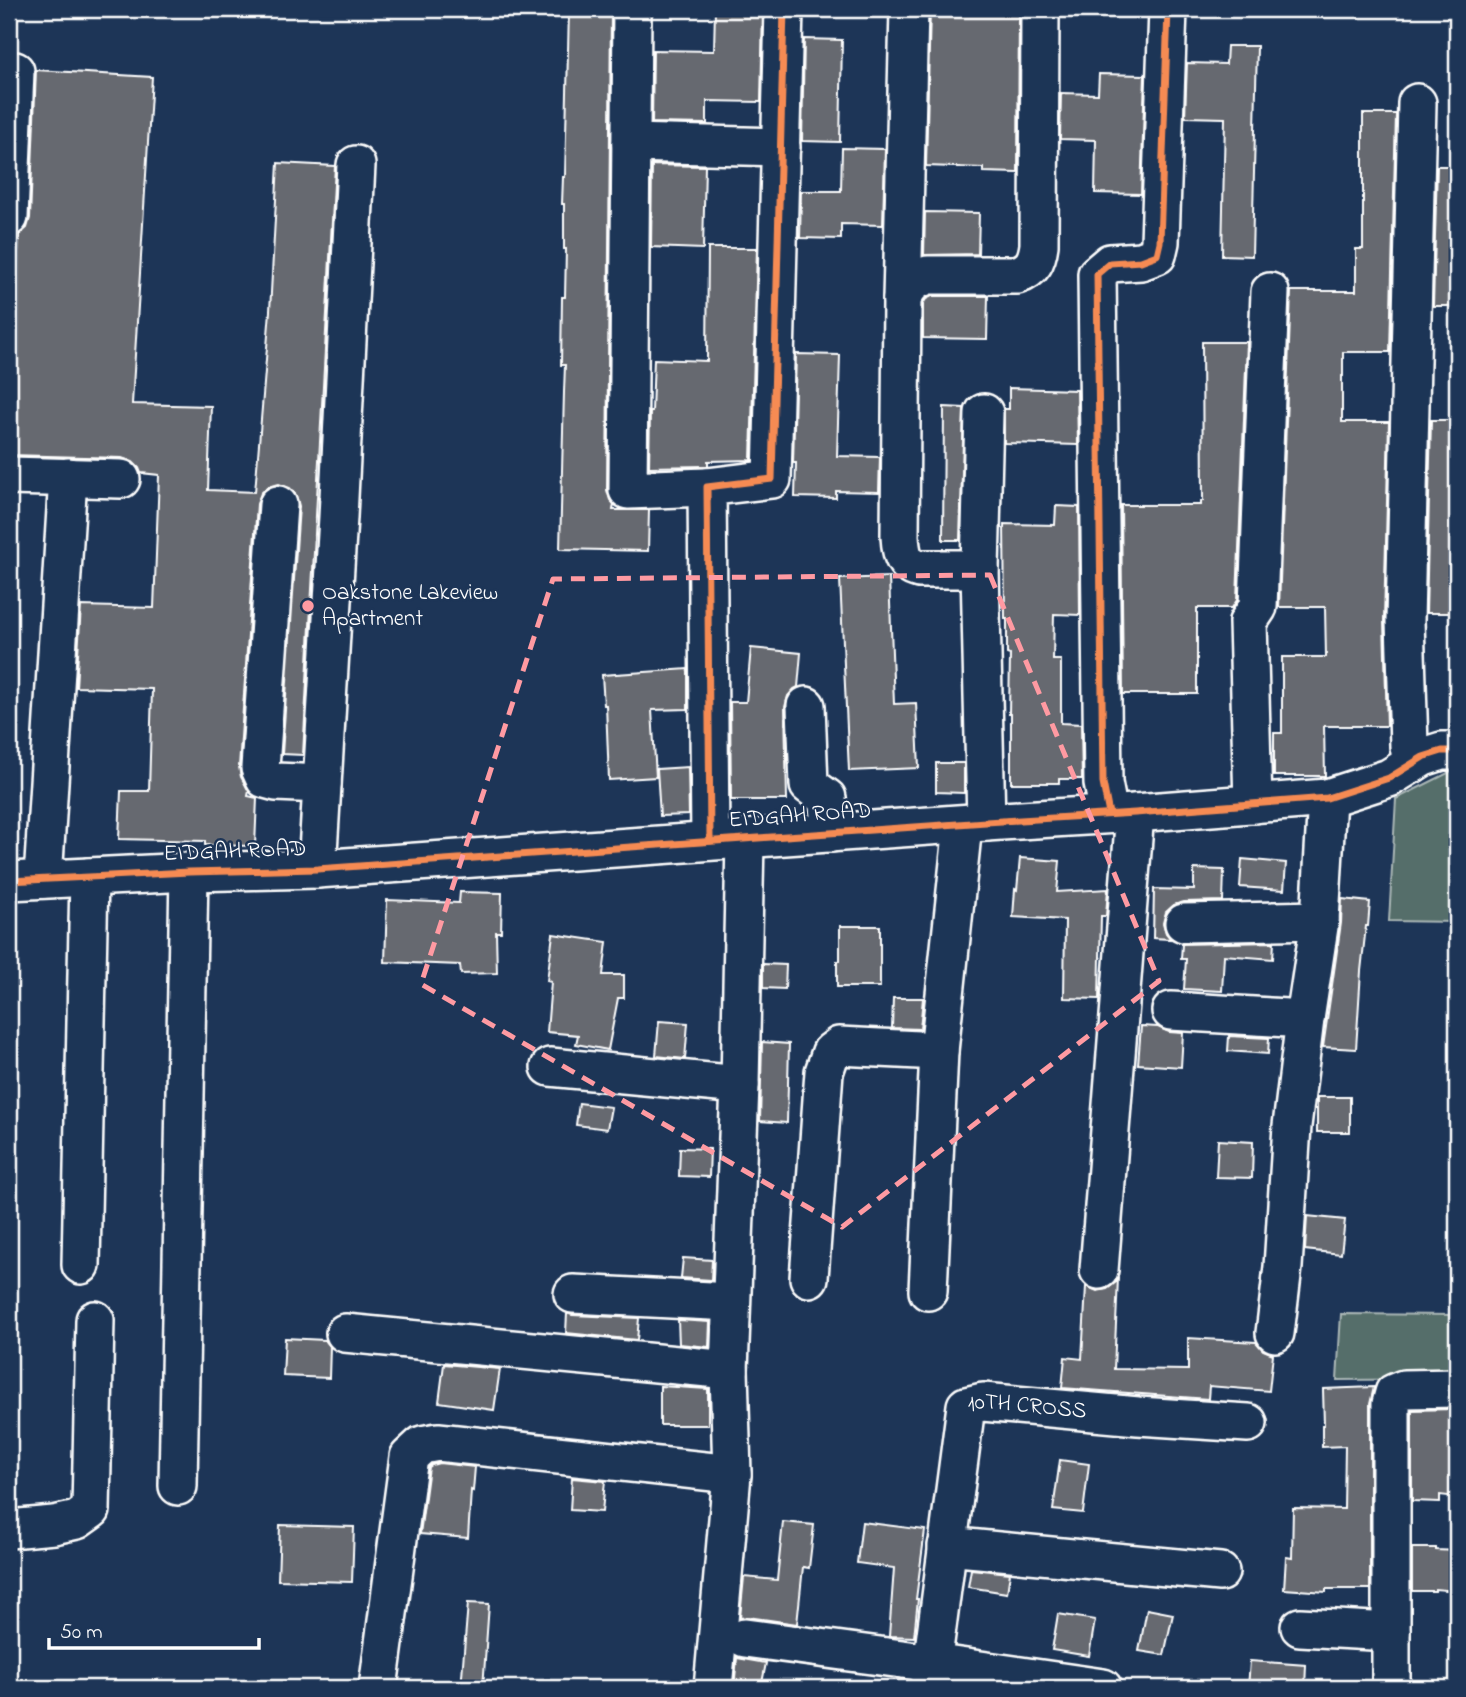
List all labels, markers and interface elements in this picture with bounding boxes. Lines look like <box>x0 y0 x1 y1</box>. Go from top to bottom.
place label: Oakstone Lakeview Apartment <box>322 577 498 636</box>
marker: Oakstone Lakeview Apartment <box>300 598 316 614</box>
street label: EIDGAH ROAD <box>727 795 873 837</box>
street label: EIDGAH ROAD <box>163 833 307 871</box>
street label: 10TH CROSS <box>964 1386 1088 1428</box>
scale bar <box>49 1606 259 1650</box>
text: 50 m <box>60 1618 103 1648</box>

